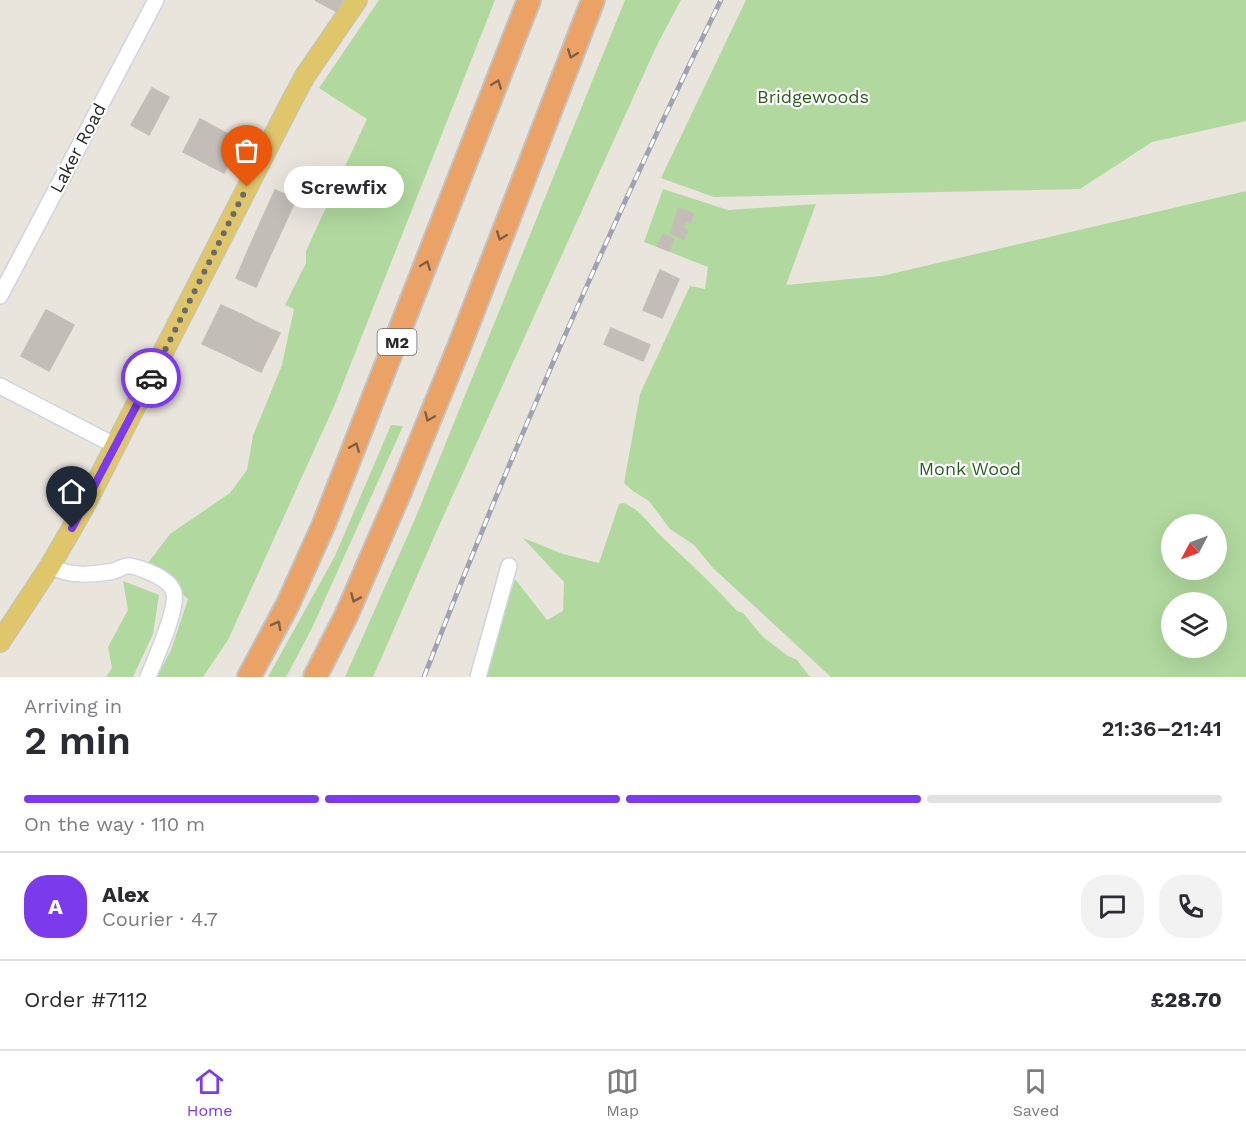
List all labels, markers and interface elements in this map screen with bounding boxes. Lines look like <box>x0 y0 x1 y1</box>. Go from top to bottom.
one-way arrow <box>567 48 579 59</box>
one-way arrow <box>490 79 502 90</box>
park label: Bridgewoods <box>757 86 869 107</box>
street label: Laker Road <box>45 99 110 196</box>
pin <box>221 125 272 187</box>
icon: bag <box>230 134 263 167</box>
callout: Screwfix <box>283 166 403 208</box>
text: Screwfix <box>301 175 387 199</box>
one-way arrow <box>495 230 508 241</box>
one-way arrow <box>419 261 431 272</box>
road number: M2 <box>378 329 416 355</box>
courier <box>121 348 181 408</box>
icon: car <box>135 362 168 395</box>
one-way arrow <box>424 411 436 422</box>
one-way arrow <box>348 442 360 453</box>
park label: Monk Wood <box>919 458 1021 479</box>
pin <box>46 466 97 528</box>
icon: home <box>55 475 88 508</box>
north arrow <box>1161 514 1227 580</box>
map controls <box>1161 514 1227 658</box>
one-way arrow <box>350 591 362 602</box>
button: layers <box>1161 592 1227 658</box>
one-way arrow <box>270 621 281 632</box>
text: Arriving in <box>24 694 122 718</box>
text: 21:36–21:41 <box>1101 716 1222 741</box>
text: 2 min <box>24 718 131 763</box>
text: On the way · 110 m <box>24 812 205 836</box>
button: chat <box>1081 875 1144 938</box>
button: phone <box>1159 875 1222 938</box>
text: Alex <box>102 882 149 907</box>
text: A <box>48 894 63 919</box>
text: Courier · 4.7 <box>102 907 218 931</box>
text: Order #7112 <box>24 987 148 1012</box>
text: £28.70 <box>1151 987 1222 1012</box>
tab: Home <box>187 1065 233 1120</box>
tab: Map <box>606 1065 639 1120</box>
tab: Saved <box>1013 1065 1059 1120</box>

